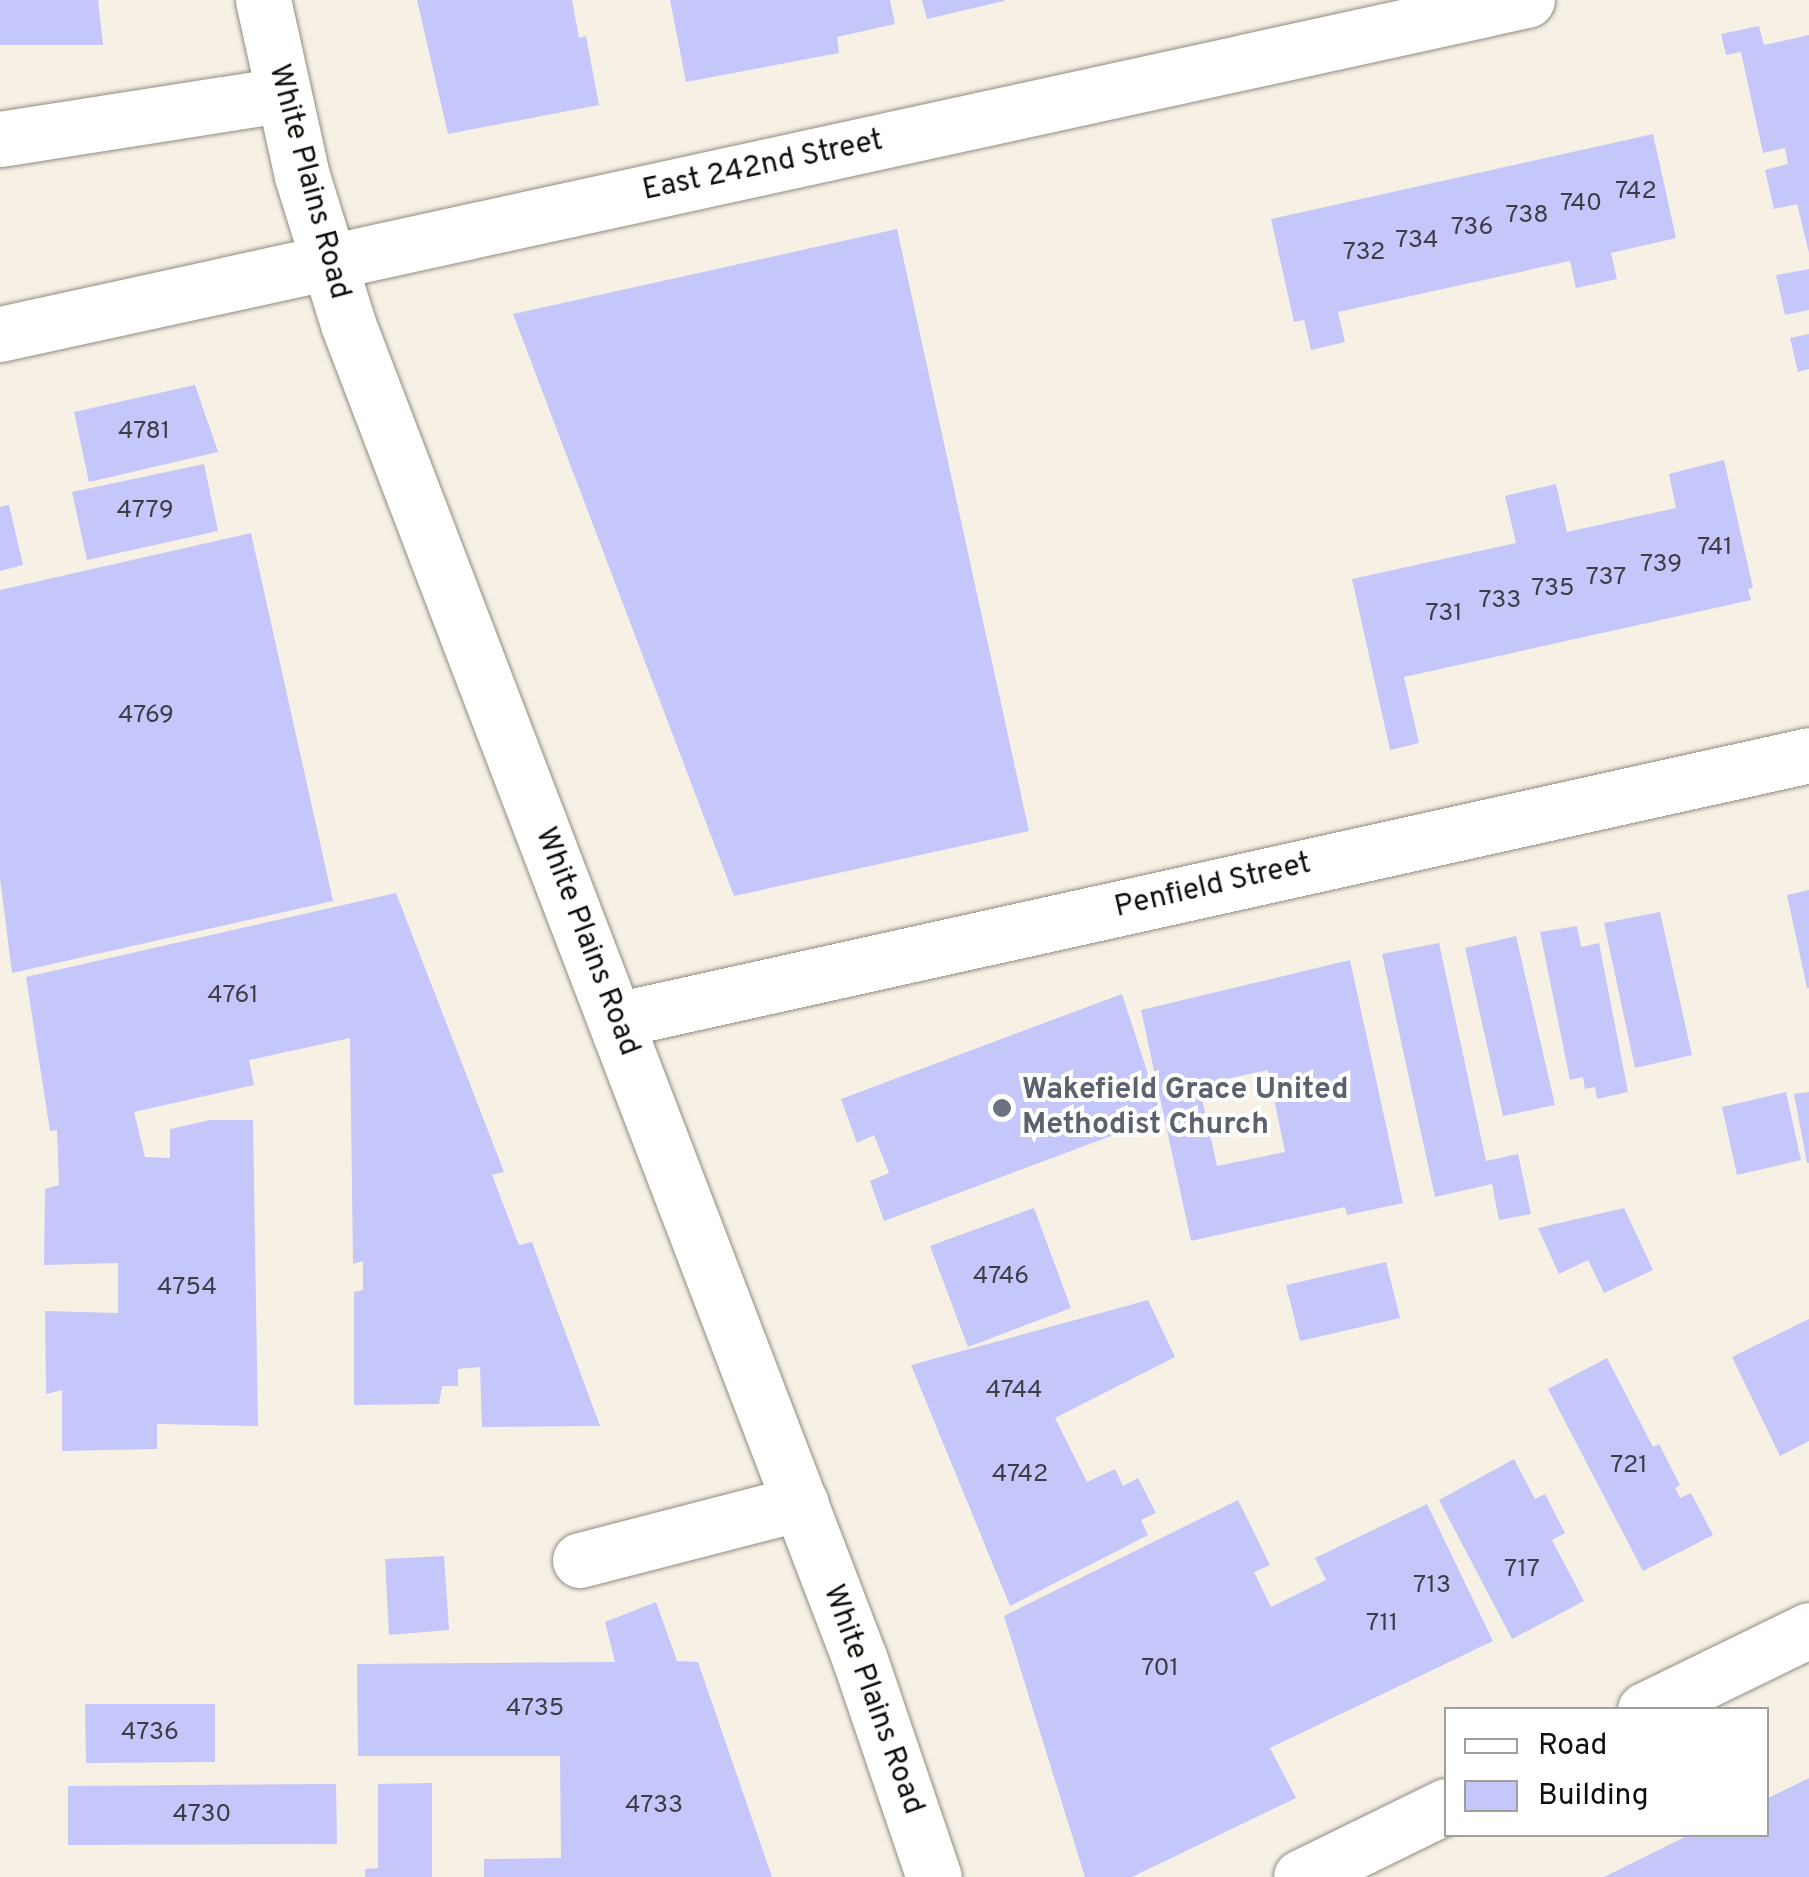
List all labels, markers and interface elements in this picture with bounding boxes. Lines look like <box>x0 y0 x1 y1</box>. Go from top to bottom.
street label: White Plains Road <box>259 61 357 303</box>
street label: East 242nd Street <box>640 124 886 210</box>
house number: 742 <box>1615 177 1657 207</box>
house number: 740 <box>1560 189 1602 219</box>
house number: 738 <box>1506 201 1548 231</box>
house number: 736 <box>1451 213 1493 243</box>
house number: 734 <box>1395 226 1439 256</box>
house number: 732 <box>1343 238 1385 268</box>
house number: 4781 <box>118 417 170 447</box>
house number: 4779 <box>116 496 174 526</box>
house number: 741 <box>1697 533 1733 563</box>
house number: 739 <box>1640 550 1682 580</box>
house number: 737 <box>1586 563 1626 593</box>
house number: 735 <box>1531 574 1575 604</box>
house number: 733 <box>1479 586 1521 616</box>
house number: 731 <box>1426 599 1462 629</box>
house number: 4769 <box>118 701 174 731</box>
street label: White Plains Road <box>526 823 646 1061</box>
street label: Penfield Street <box>1111 847 1315 927</box>
house number: 4761 <box>207 981 259 1011</box>
place label: Wakefield Grace United Methodist Church <box>1022 1073 1348 1144</box>
marker: Wakefield Grace United Methodist Church <box>991 1097 1013 1119</box>
house number: 4746 <box>973 1262 1029 1292</box>
house number: 4754 <box>157 1273 217 1303</box>
house number: 4744 <box>986 1376 1042 1406</box>
house number: 721 <box>1610 1451 1648 1481</box>
house number: 4742 <box>992 1460 1048 1490</box>
house number: 717 <box>1504 1555 1540 1585</box>
house number: 713 <box>1413 1571 1451 1601</box>
street label: White Plains Road <box>814 1580 930 1820</box>
house number: 711 <box>1366 1609 1398 1639</box>
house number: 701 <box>1141 1654 1179 1684</box>
house number: 4735 <box>506 1694 564 1724</box>
legend <box>1444 1707 1769 1837</box>
house number: 4736 <box>121 1718 179 1748</box>
text: Road <box>1538 1728 1607 1765</box>
text: Building <box>1538 1778 1649 1815</box>
house number: 4733 <box>625 1791 683 1821</box>
house number: 4730 <box>173 1800 231 1830</box>

